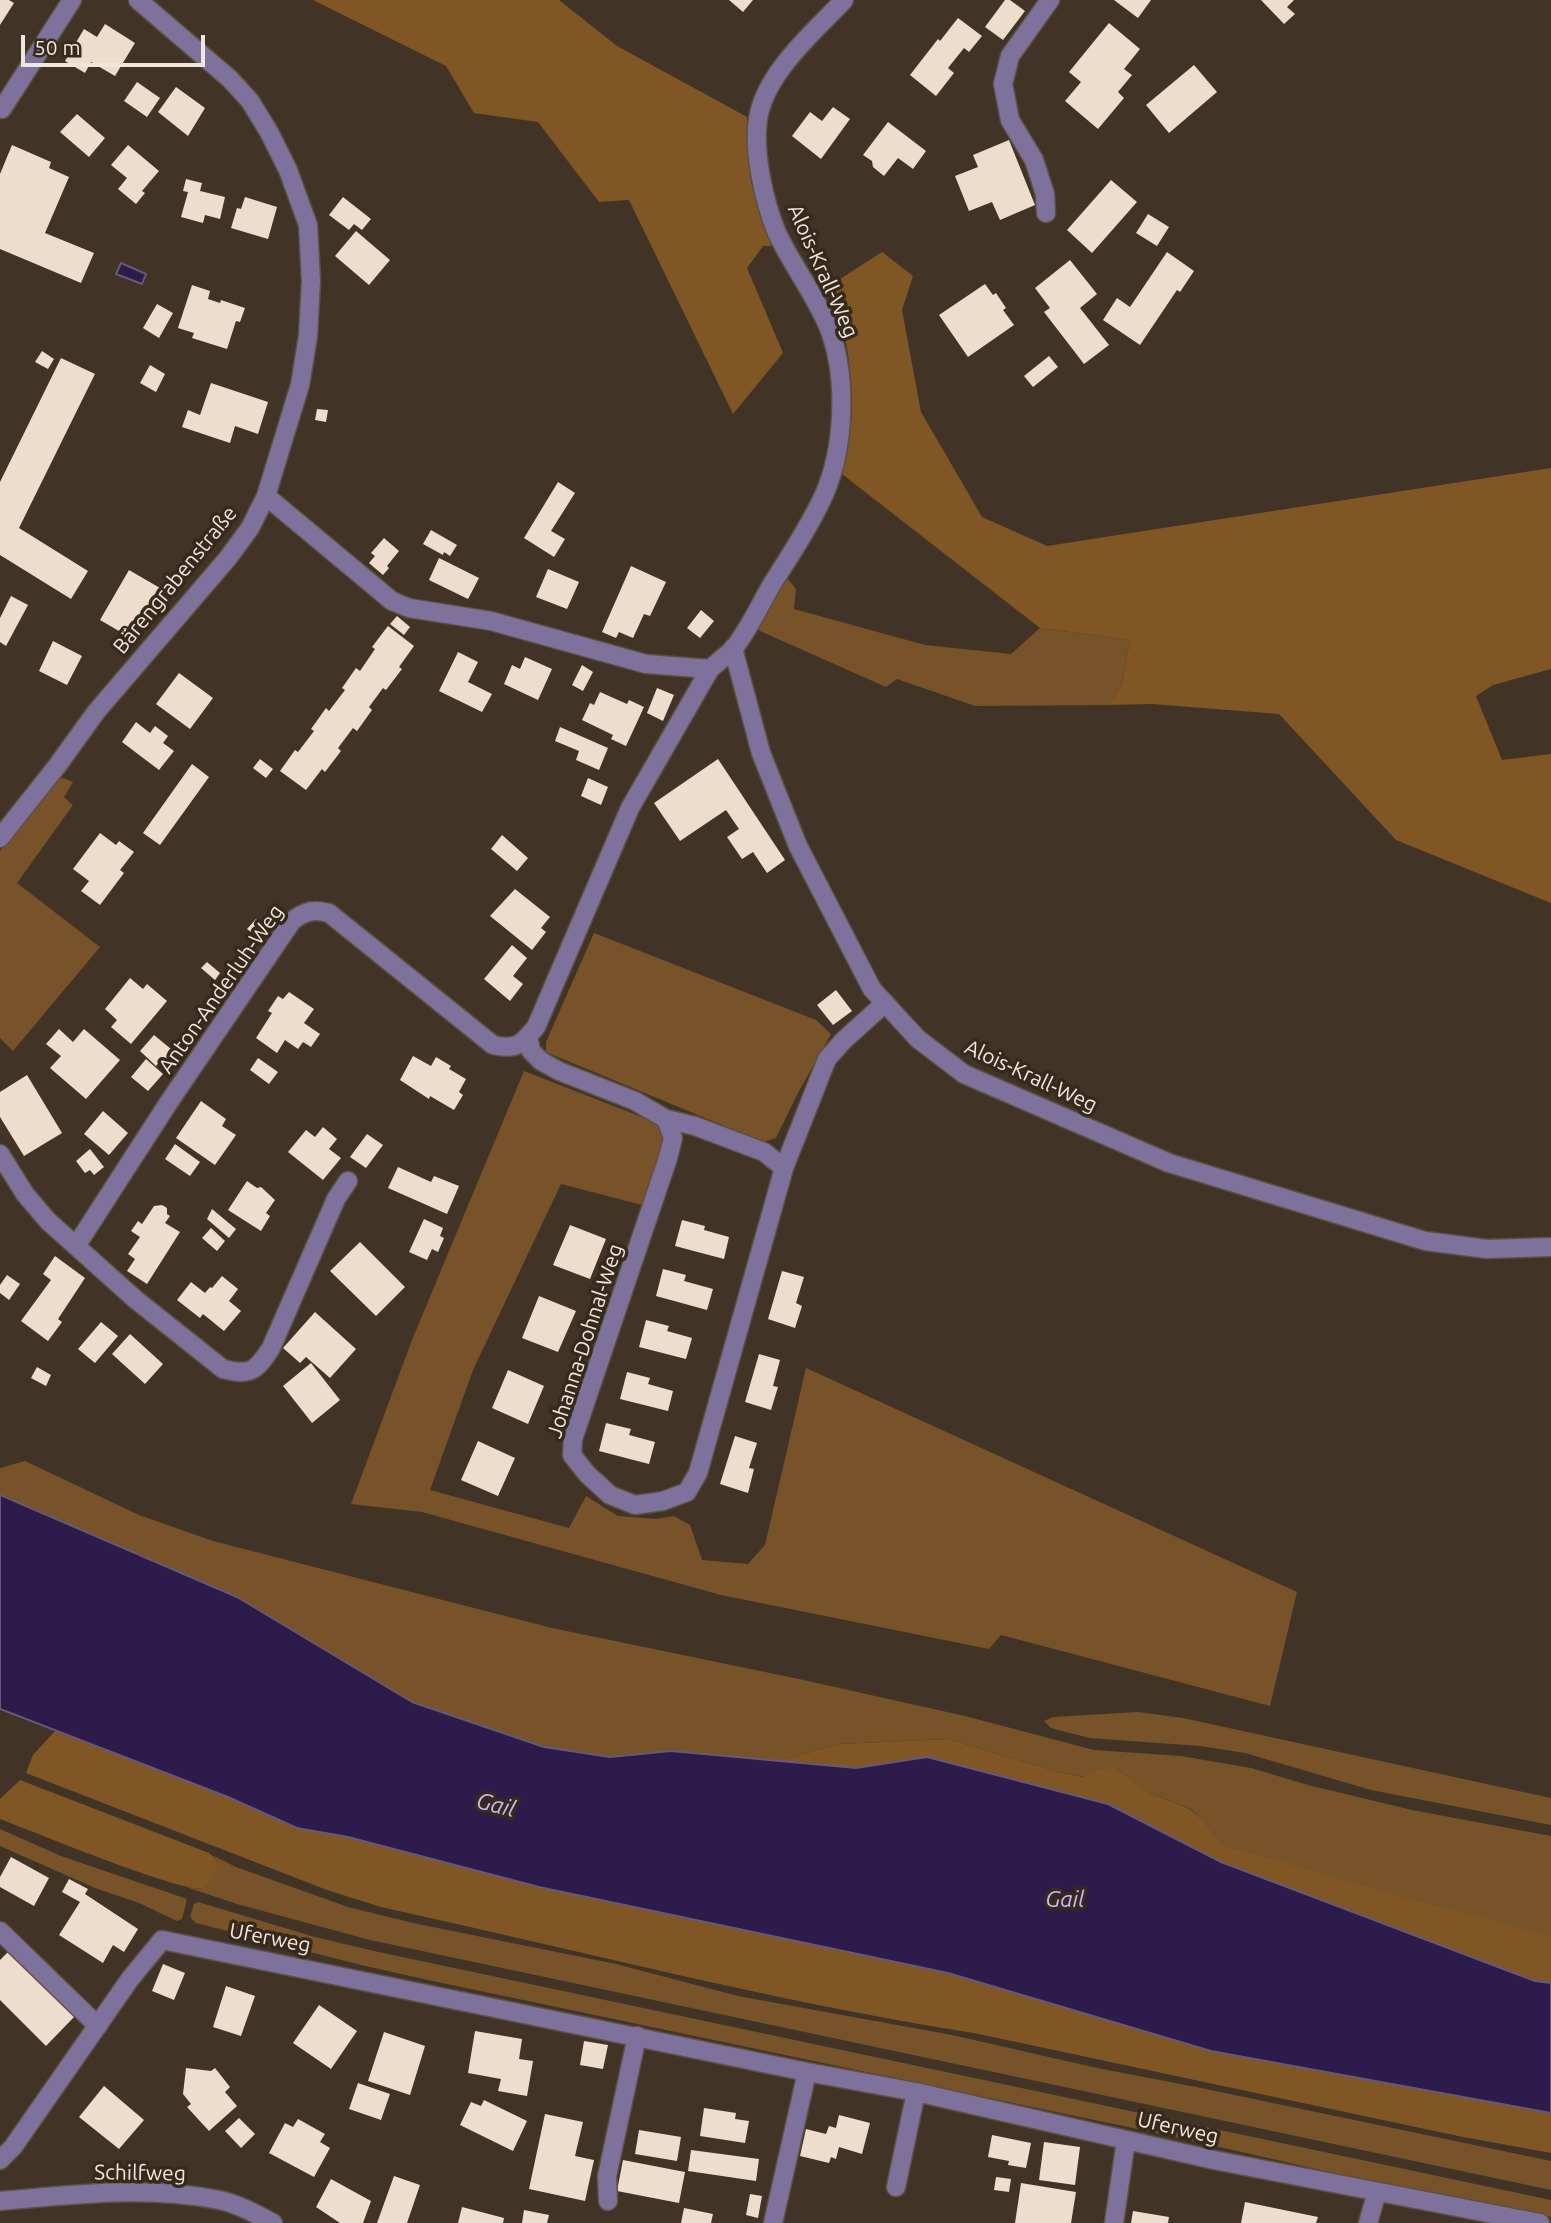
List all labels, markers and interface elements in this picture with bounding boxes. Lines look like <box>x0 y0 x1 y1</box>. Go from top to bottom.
scale bar <box>24 21 208 65</box>
text: 50 m <box>34 35 81 59</box>
street label: Alois-Krall-Weg <box>782 201 864 341</box>
street label: Bärengrabenstraße <box>108 501 242 659</box>
street label: Anton-Anderluh-Weg <box>153 900 289 1078</box>
street label: Alois-Krall-Weg <box>961 1034 1101 1118</box>
street label: Johanna-Dohnal-Weg <box>542 1241 628 1441</box>
water label: Gail <box>473 1787 519 1823</box>
water label: Gail <box>1045 1885 1085 1913</box>
street label: Uferweg <box>227 1918 313 1958</box>
street label: Uferweg <box>1135 2106 1221 2150</box>
street label: Schilfweg <box>94 2160 186 2186</box>

